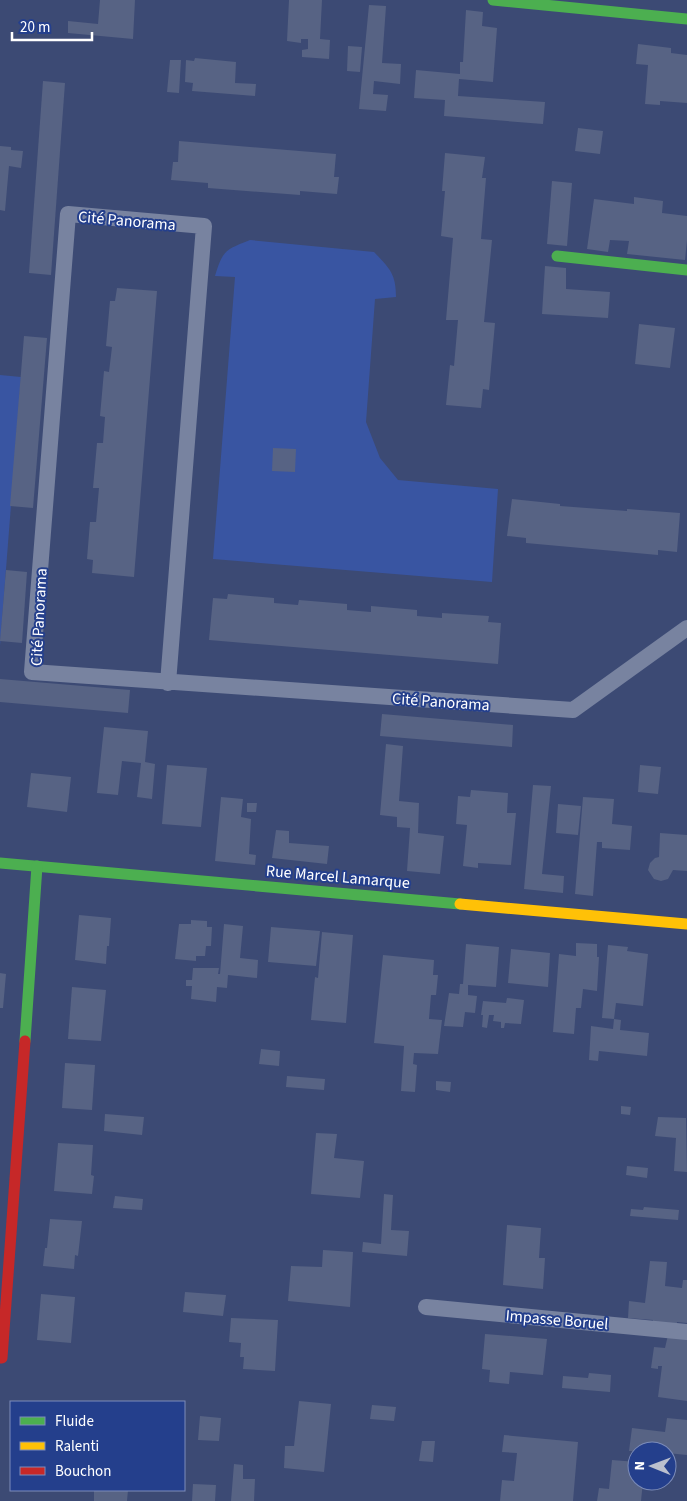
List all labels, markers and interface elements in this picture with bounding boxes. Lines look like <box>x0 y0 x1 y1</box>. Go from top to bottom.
scale bar <box>12 10 92 42</box>
text: 20 m <box>20 17 50 38</box>
street label: Cité Panorama <box>77 206 177 236</box>
street label: Cité Panorama <box>25 568 53 666</box>
street label: Cité Panorama <box>391 688 490 716</box>
street label: Rue Marcel Lamarque <box>265 860 411 894</box>
street label: Impasse Boruel <box>505 1305 609 1335</box>
legend <box>10 1401 185 1491</box>
text: Fluide <box>55 1411 94 1432</box>
text: Ralenti <box>55 1436 99 1457</box>
north arrow <box>627 1441 677 1491</box>
text: Bouchon <box>55 1461 111 1482</box>
text: N <box>630 1461 650 1471</box>

